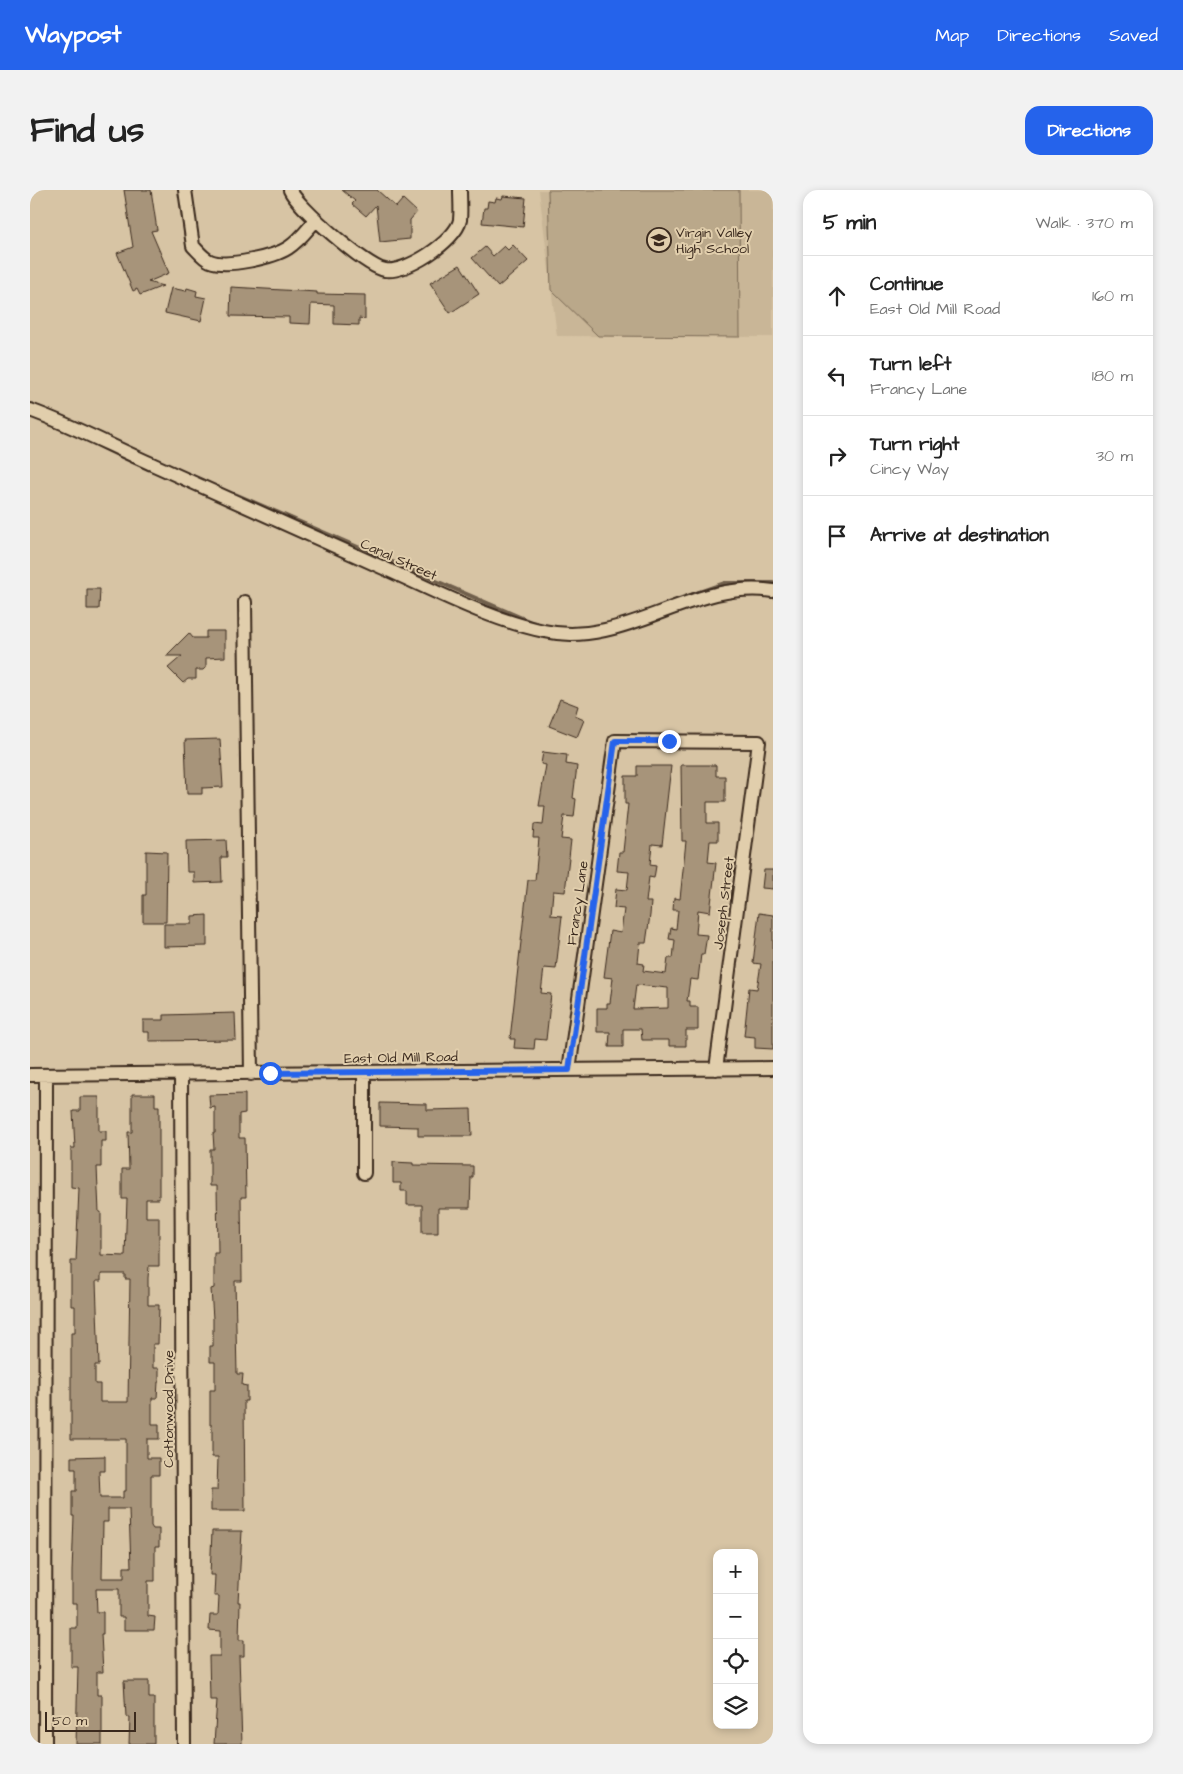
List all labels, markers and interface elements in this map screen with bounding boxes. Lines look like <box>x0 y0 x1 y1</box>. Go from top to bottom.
text: Waypost <box>25 18 122 52</box>
text: Map <box>935 23 969 48</box>
text: Directions <box>997 23 1081 48</box>
text: Saved <box>1109 23 1158 48</box>
text: Find us <box>30 106 144 155</box>
button: Directions <box>1025 106 1153 155</box>
text: 5 min <box>823 208 876 237</box>
text: Walk · 370 m <box>1035 212 1133 234</box>
place label: Virgin Valley High School <box>676 223 752 259</box>
school or university icon: Virgin Valley High School <box>646 227 672 253</box>
text: Continue <box>870 271 944 298</box>
icon: ahead <box>823 282 851 310</box>
text: 160 m <box>1092 285 1133 307</box>
text: East Old Mill Road <box>870 298 1000 320</box>
text: Turn left <box>870 351 951 378</box>
icon: left <box>823 362 851 390</box>
text: 180 m <box>1092 365 1133 387</box>
text: Francy Lane <box>870 378 967 400</box>
text: Turn right <box>870 431 959 458</box>
icon: right <box>823 442 851 470</box>
text: 30 m <box>1096 445 1133 467</box>
text: Cincy Way <box>870 458 949 480</box>
icon: arrive <box>823 522 851 550</box>
text: Arrive at destination <box>870 522 1049 549</box>
street label: Canal Street <box>357 534 440 586</box>
route end <box>658 730 681 753</box>
street label: Joseph Street <box>708 855 740 951</box>
street label: Francy Lane <box>562 859 594 947</box>
street label: East Old Mill Road <box>344 1047 458 1069</box>
route start <box>259 1062 282 1085</box>
street label: Cottonwood Drive <box>159 1350 179 1468</box>
map controls <box>713 1549 758 1729</box>
button: + <box>713 1549 758 1594</box>
button: − <box>713 1594 758 1639</box>
button: locate <box>713 1639 758 1684</box>
button: layers <box>713 1684 758 1729</box>
scale bar <box>45 1709 136 1732</box>
text: 50 m <box>52 1711 87 1731</box>

